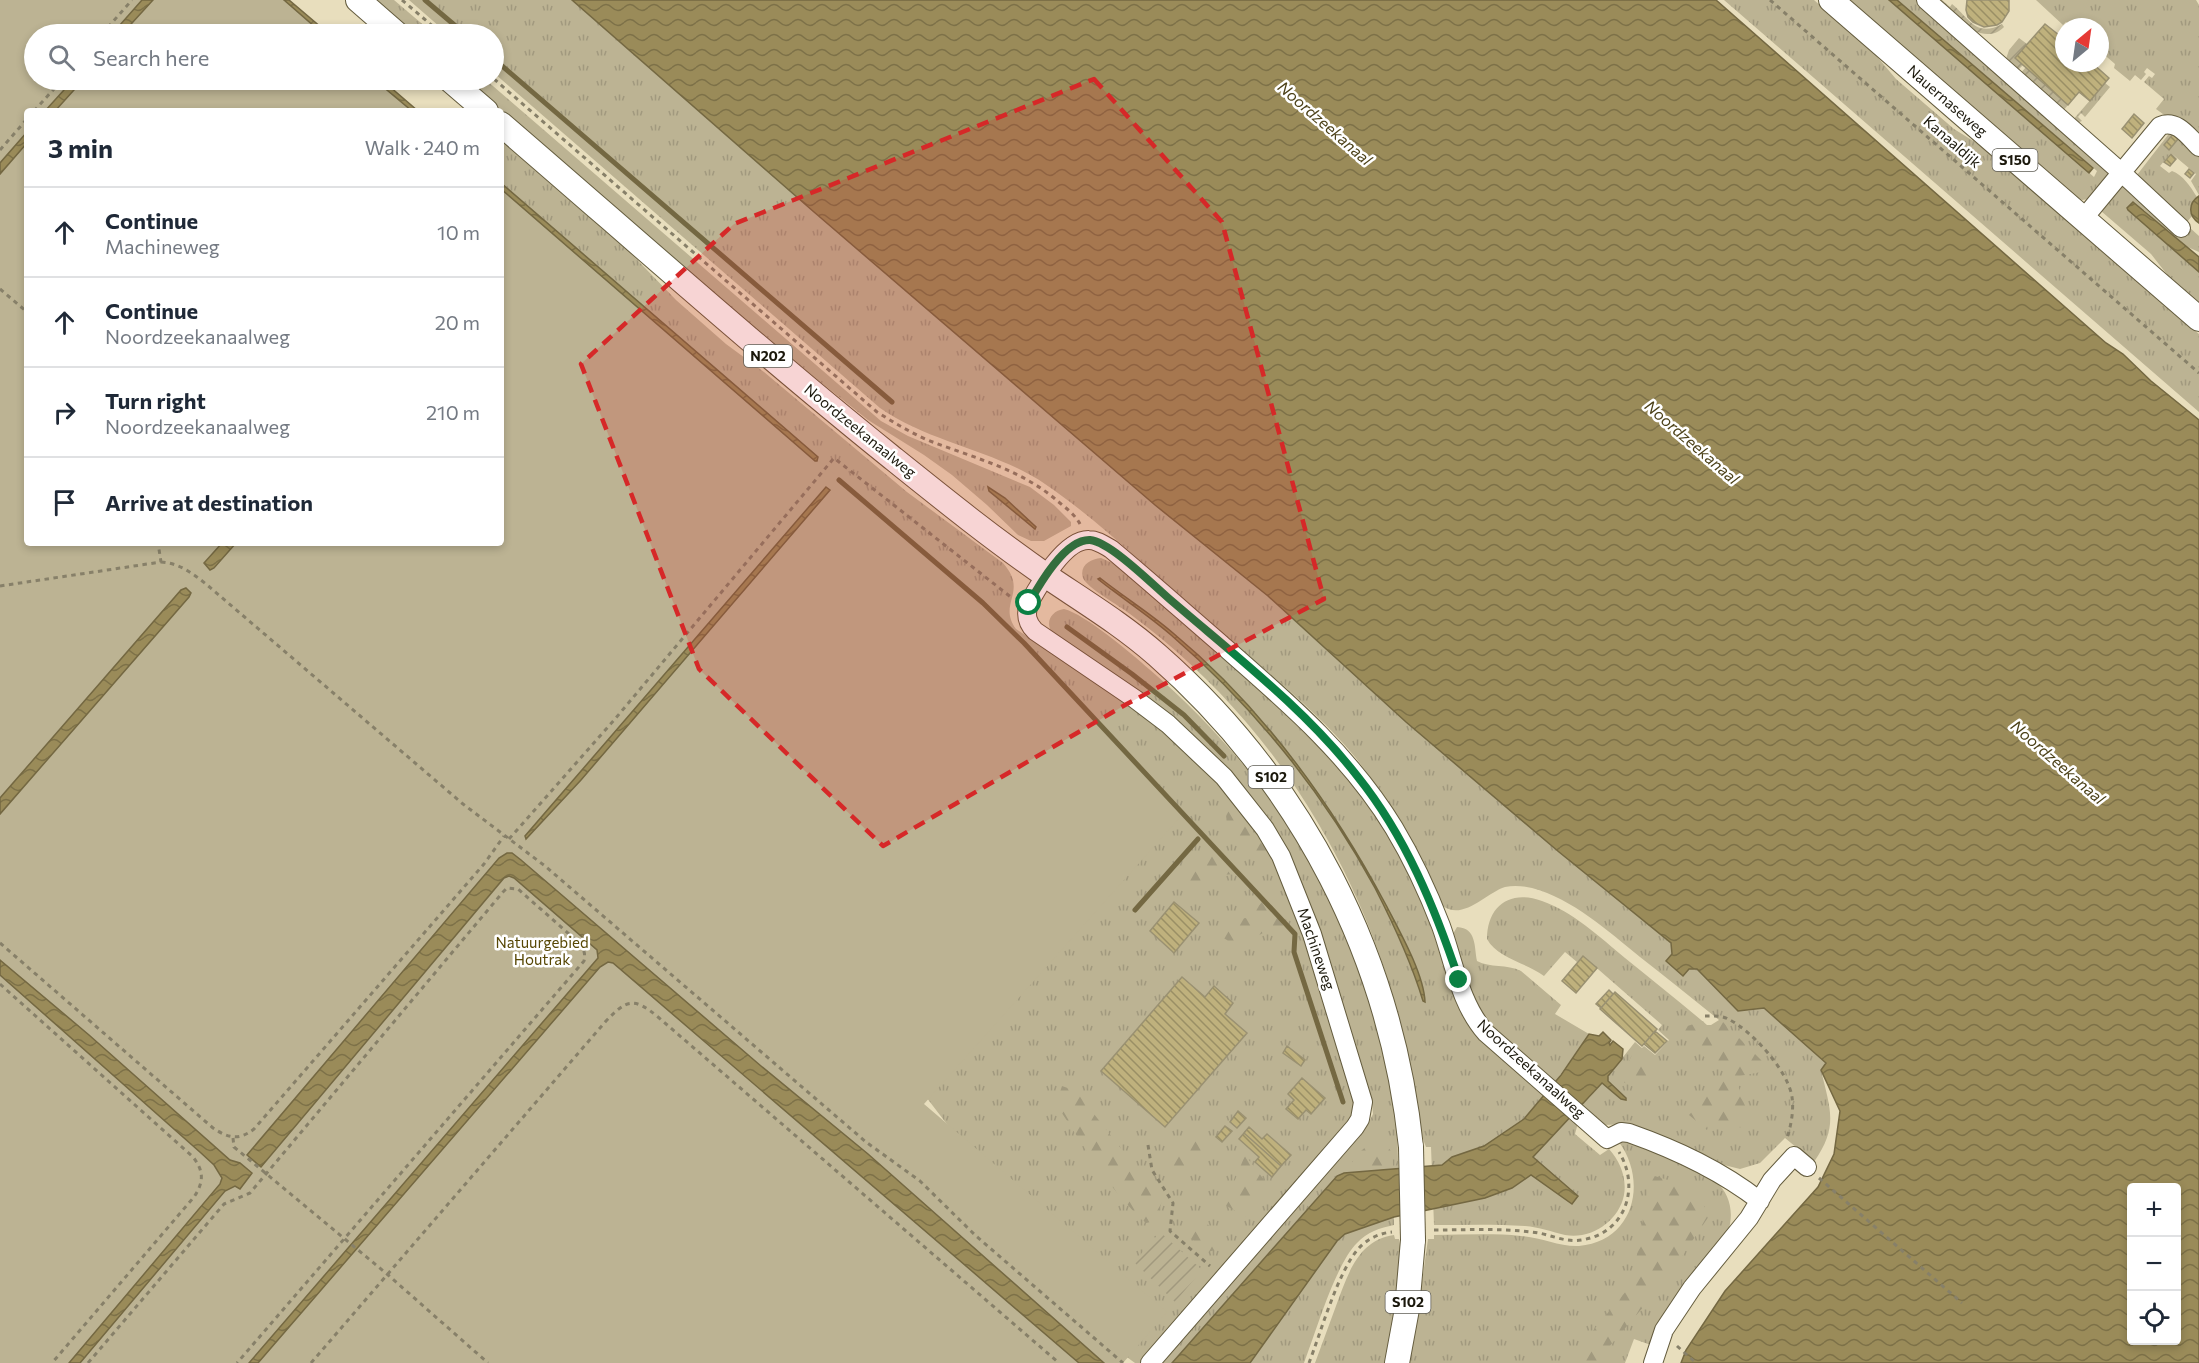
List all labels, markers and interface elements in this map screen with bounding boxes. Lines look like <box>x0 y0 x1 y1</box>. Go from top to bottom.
north arrow <box>2055 18 2109 72</box>
search box <box>24 24 504 90</box>
icon: search <box>45 41 78 74</box>
text: Search here <box>93 44 209 71</box>
street label: Nauernaseweg <box>1904 61 1991 140</box>
water label: Noordzeekanaal <box>1274 77 1377 169</box>
street label: Kanaaldijk <box>1920 111 1985 171</box>
text: 3 min <box>48 132 113 163</box>
text: Walk · 240 m <box>365 135 480 159</box>
road number: S150 <box>1992 149 2038 171</box>
text: Continue <box>105 207 198 234</box>
icon: ahead <box>48 216 81 249</box>
text: 10 m <box>437 220 480 244</box>
text: Machineweg <box>105 234 220 258</box>
text: Continue <box>105 297 198 324</box>
icon: ahead <box>48 306 81 339</box>
text: 20 m <box>435 310 480 334</box>
text: Noordzeekanaalweg <box>105 324 290 348</box>
road number: N202 <box>744 345 792 367</box>
street label: Noordzeekanaalweg <box>801 380 920 481</box>
text: Turn right <box>105 387 206 414</box>
icon: right <box>48 396 81 429</box>
water label: Noordzeekanaal <box>1641 396 1744 488</box>
text: 210 m <box>426 400 480 424</box>
text: Noordzeekanaalweg <box>105 414 290 438</box>
icon: arrive <box>48 486 81 519</box>
text: Arrive at destination <box>105 489 313 516</box>
route start <box>1015 589 1041 615</box>
water label: Noordzeekanaal <box>2007 716 2110 808</box>
road number: S102 <box>1248 766 1294 788</box>
street label: Machineweg <box>1294 905 1339 992</box>
park label: Natuurgebied Houtrak <box>495 933 589 968</box>
route end <box>1445 966 1471 992</box>
street label: Noordzeekanaalweg <box>1474 1015 1589 1121</box>
map controls <box>2127 1183 2181 1345</box>
button: + <box>2127 1183 2181 1237</box>
button: − <box>2127 1237 2181 1291</box>
road number: S102 <box>1386 1291 1430 1313</box>
button: locate <box>2127 1291 2181 1345</box>

